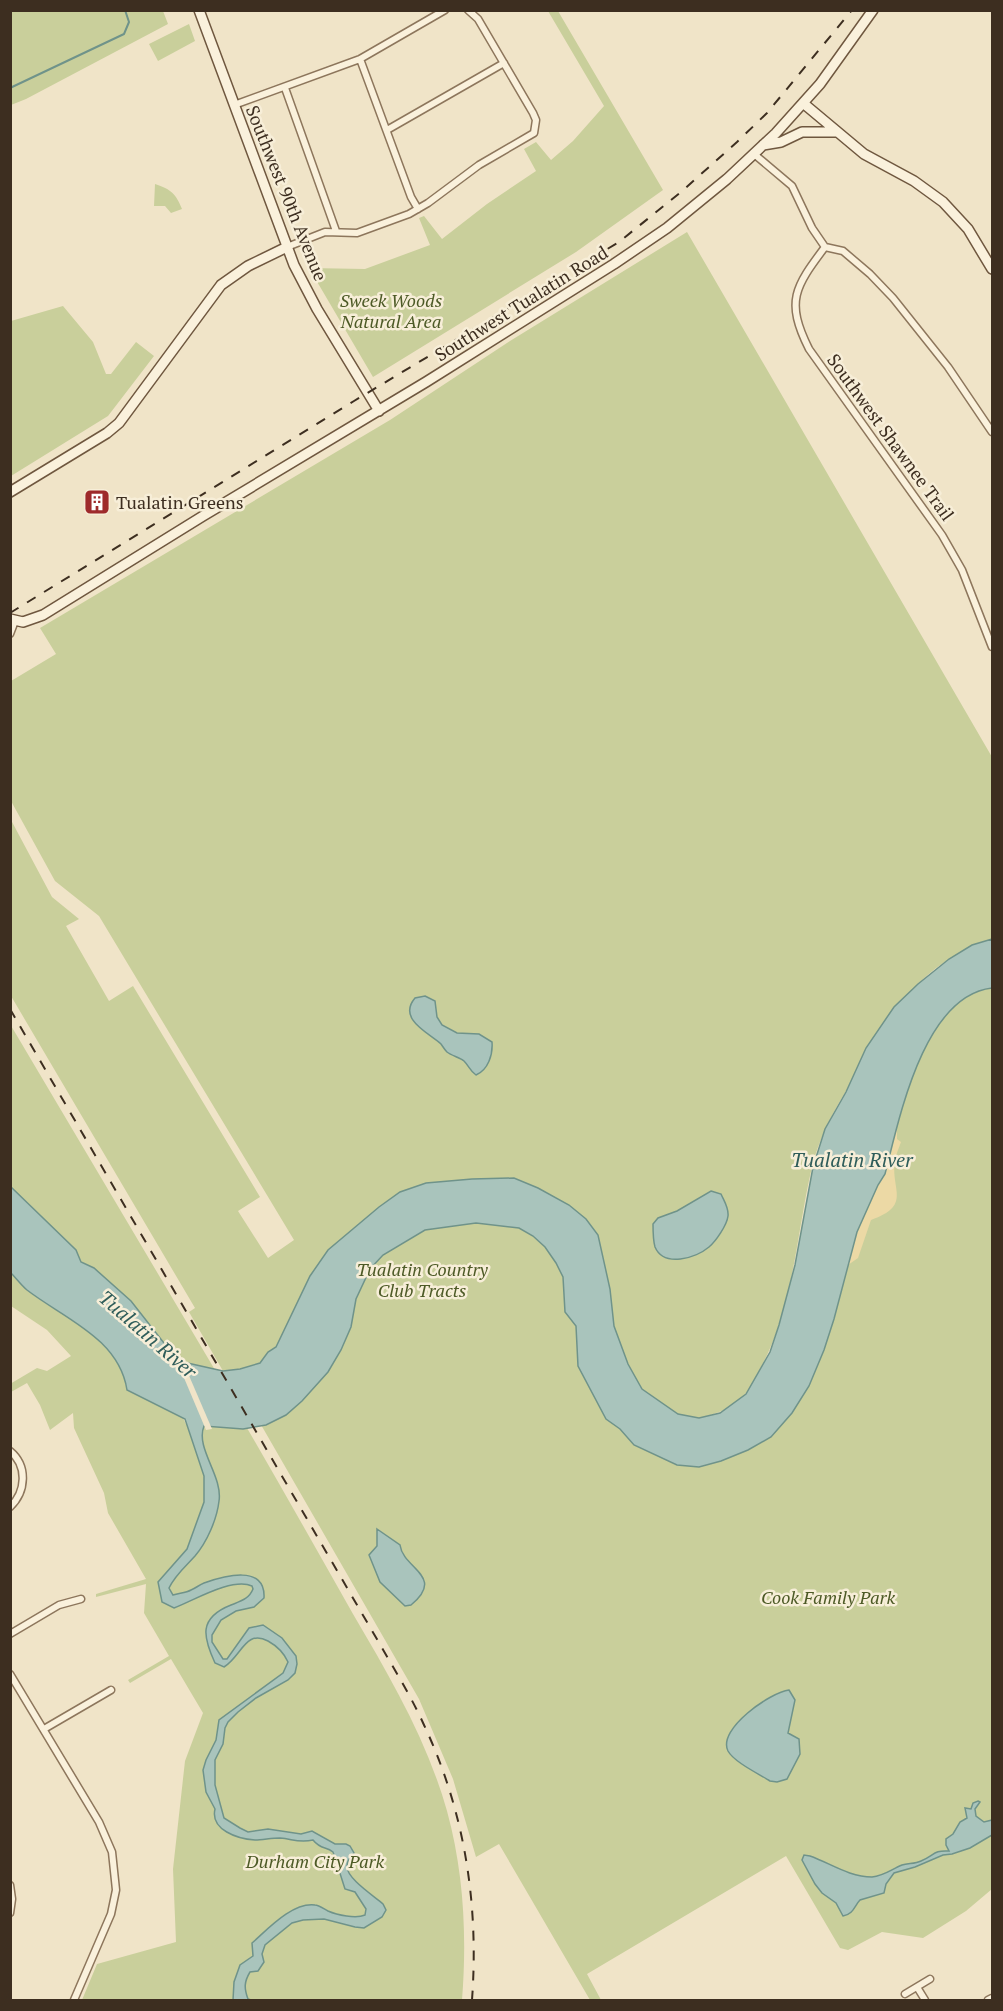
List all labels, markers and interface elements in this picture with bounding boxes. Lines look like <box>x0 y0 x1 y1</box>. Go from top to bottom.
street label: Southwest 90th Avenue <box>241 102 333 284</box>
street label: Southwest Tualatin Road <box>430 240 612 366</box>
park label: Sweek Woods Natural Area <box>340 288 442 333</box>
street label: Southwest Shawnee Trail <box>822 349 960 525</box>
building icon: Tualatin Greens <box>82 487 112 517</box>
place label: Tualatin Greens <box>116 490 244 514</box>
water label: Tualatin River <box>791 1146 914 1173</box>
park label: Tualatin Country Club Tracts <box>356 1257 488 1302</box>
water label: Tualatin River <box>93 1284 204 1385</box>
park label: Cook Family Park <box>761 1585 895 1609</box>
park label: Durham City Park <box>245 1849 385 1873</box>

